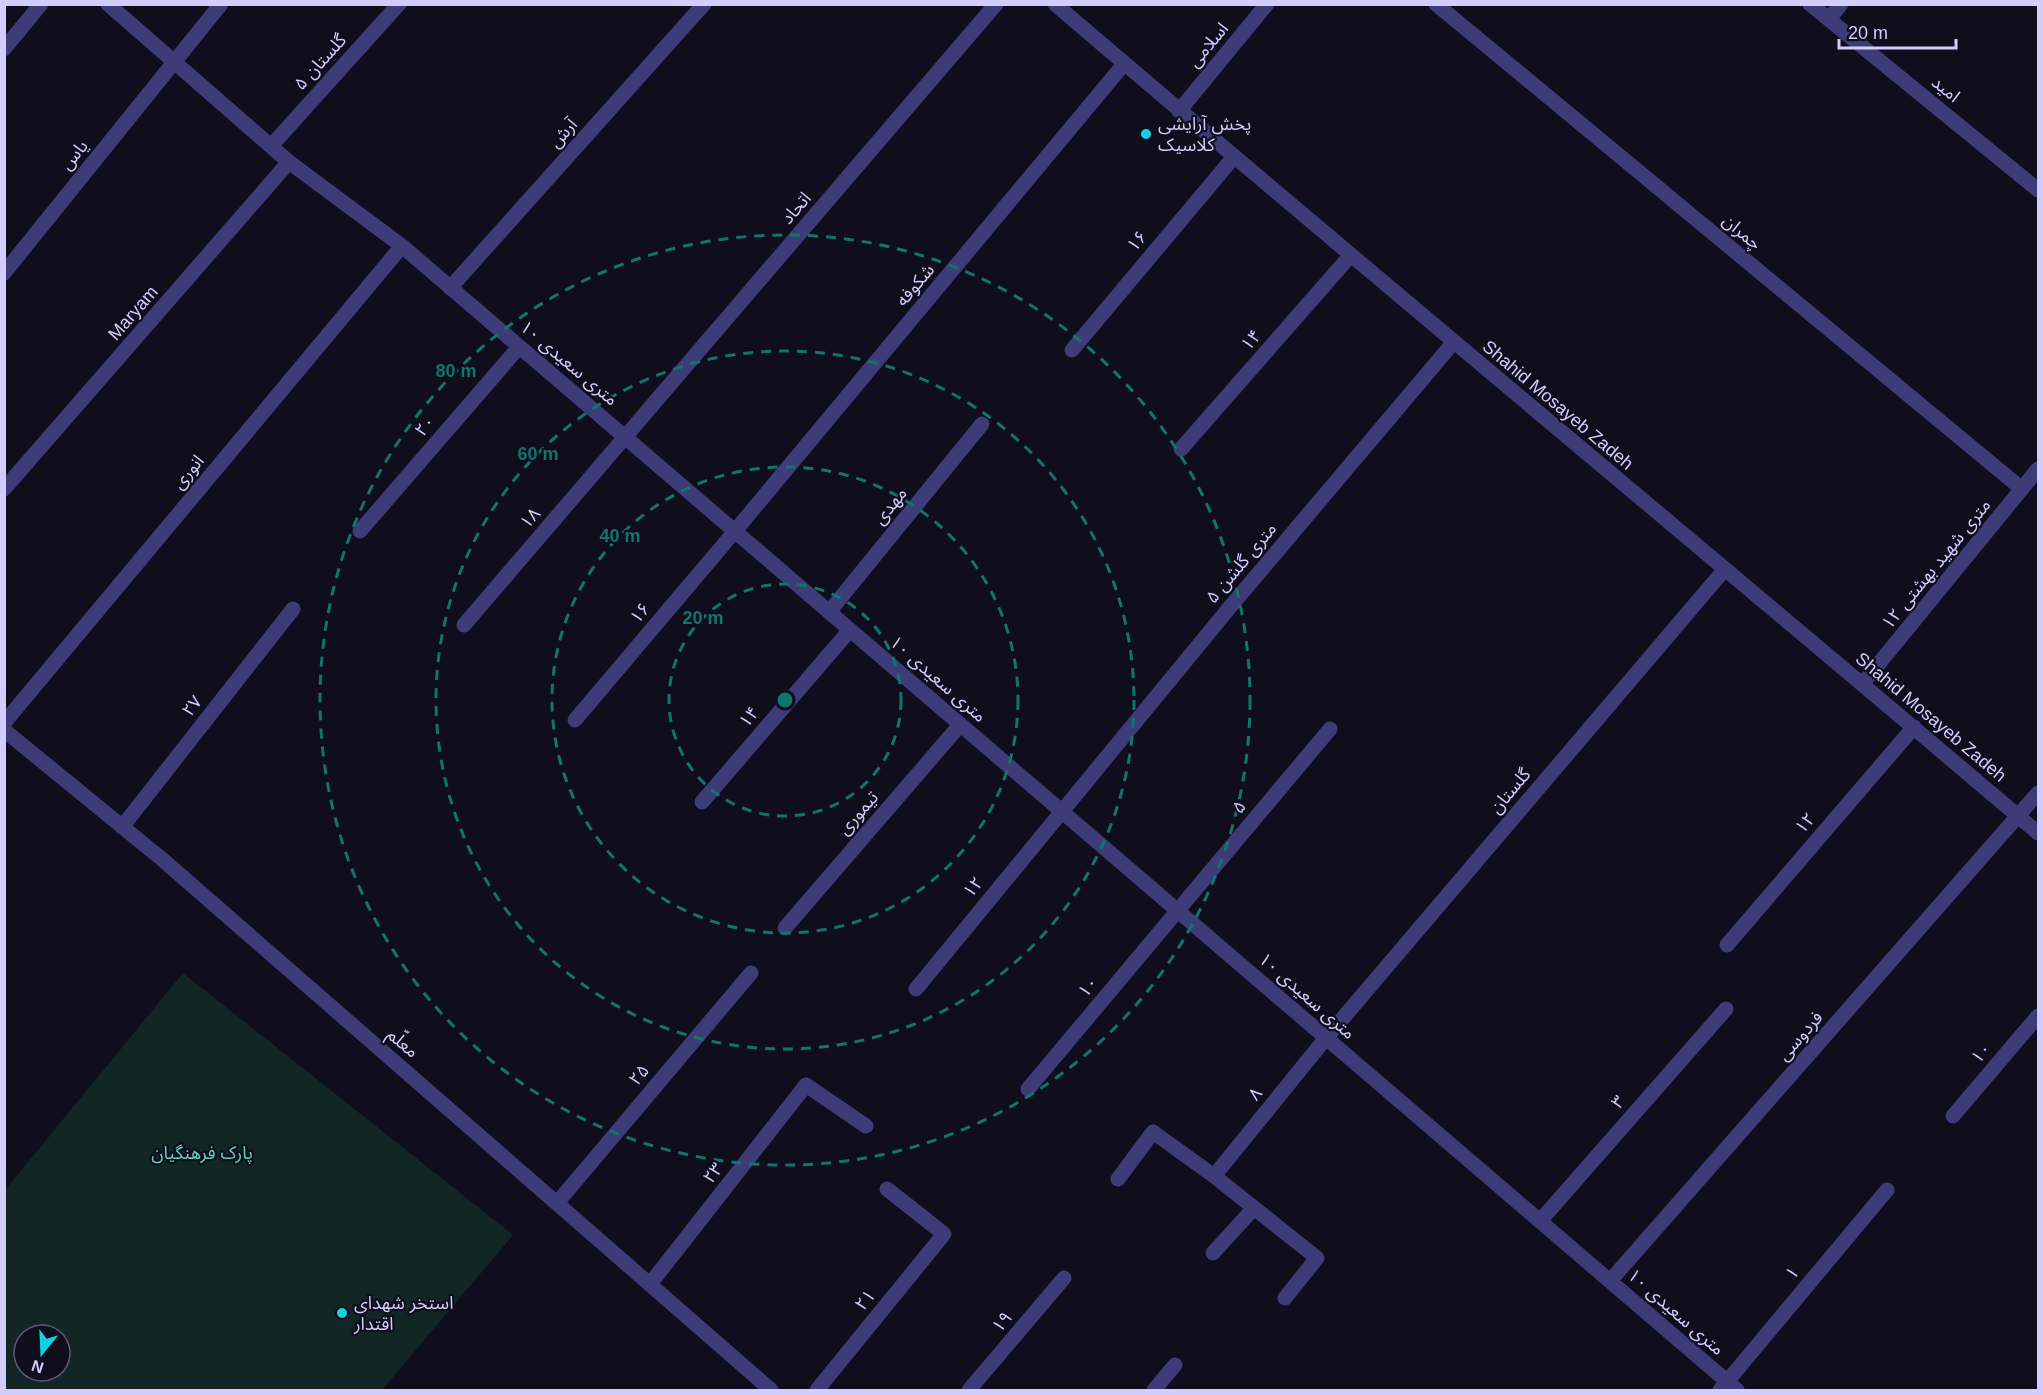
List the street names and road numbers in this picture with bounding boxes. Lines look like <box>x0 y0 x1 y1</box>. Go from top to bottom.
street label: اسلامی <box>1184 19 1233 72</box>
street label: گلستان ۵ <box>290 30 351 95</box>
street label: امید <box>1928 72 1964 106</box>
street label: آرش <box>545 114 582 152</box>
street label: یاس <box>56 136 93 175</box>
street label: اتحاد <box>777 188 815 228</box>
street label: چمران <box>1718 210 1765 255</box>
street label: ۱۶ <box>1123 227 1151 255</box>
street label: شکوفه <box>892 260 939 311</box>
street label: Maryam <box>104 282 162 344</box>
street label: ۱۰ متری سعیدی <box>516 316 622 410</box>
street label: ۱۴ <box>1237 326 1265 354</box>
street label: Shahid Mosayeb Zadeh <box>1479 336 1637 474</box>
street label: ۲۰ <box>411 412 439 440</box>
street label: انوری <box>168 451 209 494</box>
street label: مهدی <box>869 483 912 529</box>
street label: ۱۲ متری شهید بهشتی <box>1877 495 1995 634</box>
street label: ۱۸ <box>516 504 544 532</box>
street label: ۵ متری گلشن <box>1202 519 1281 608</box>
street label: ۱۶ <box>626 599 654 627</box>
street label: ۱۰ متری سعیدی <box>885 632 990 727</box>
street label: Shahid Mosayeb Zadeh <box>1852 648 2010 786</box>
street label: ۲۷ <box>178 692 206 720</box>
street label: ۱۴ <box>735 703 763 731</box>
street label: گلستان <box>1485 764 1536 818</box>
street label: تیموری <box>834 787 883 840</box>
street label: ۵ <box>1228 797 1250 817</box>
street label: ۱۲ <box>1791 809 1819 837</box>
street label: ۱۲ <box>959 873 987 901</box>
street label: ۱۰ متری سعیدی <box>1254 949 1359 1044</box>
street label: ۱۰ <box>1074 973 1102 1001</box>
street label: فردوسی <box>1773 1007 1828 1065</box>
street label: معلّم <box>382 1021 426 1064</box>
street label: ۱۰ <box>1967 1039 1995 1067</box>
street label: ۲۵ <box>625 1061 653 1089</box>
street label: ۸ <box>1244 1084 1266 1104</box>
street label: ۳ <box>1607 1092 1629 1112</box>
street label: ۲۳ <box>699 1159 727 1187</box>
street label: ۱ <box>1781 1263 1803 1283</box>
street label: ۱۰ متری سعیدی <box>1623 1265 1728 1360</box>
street label: ۲۱ <box>851 1286 879 1314</box>
street label: ۱۹ <box>988 1308 1016 1336</box>

